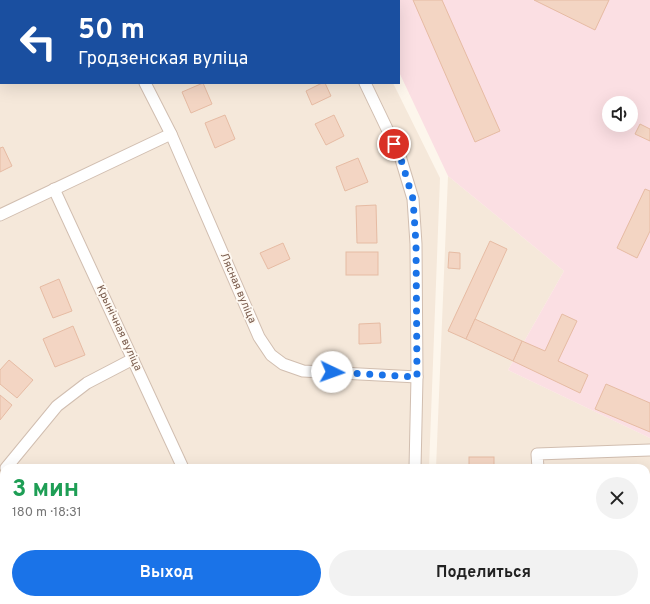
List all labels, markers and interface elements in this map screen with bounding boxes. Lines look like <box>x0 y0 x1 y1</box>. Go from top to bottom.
text: 50 m <box>78 13 145 49</box>
icon: left <box>12 16 64 68</box>
text: Гродзенская вуліца <box>78 48 248 71</box>
map controls <box>602 96 638 132</box>
button: sound <box>602 96 638 132</box>
pin <box>377 127 411 161</box>
icon: arrive <box>383 133 405 155</box>
street label: Лясная вуліца <box>217 251 259 326</box>
street label: Крынічная вуліца <box>93 283 145 373</box>
position arrow <box>311 351 353 393</box>
text: 3 мин <box>12 475 79 505</box>
button: close <box>596 477 638 519</box>
text: 180 m · 18:31 <box>12 505 82 521</box>
button: Выход <box>12 550 321 596</box>
button: Поделиться <box>329 550 638 596</box>

